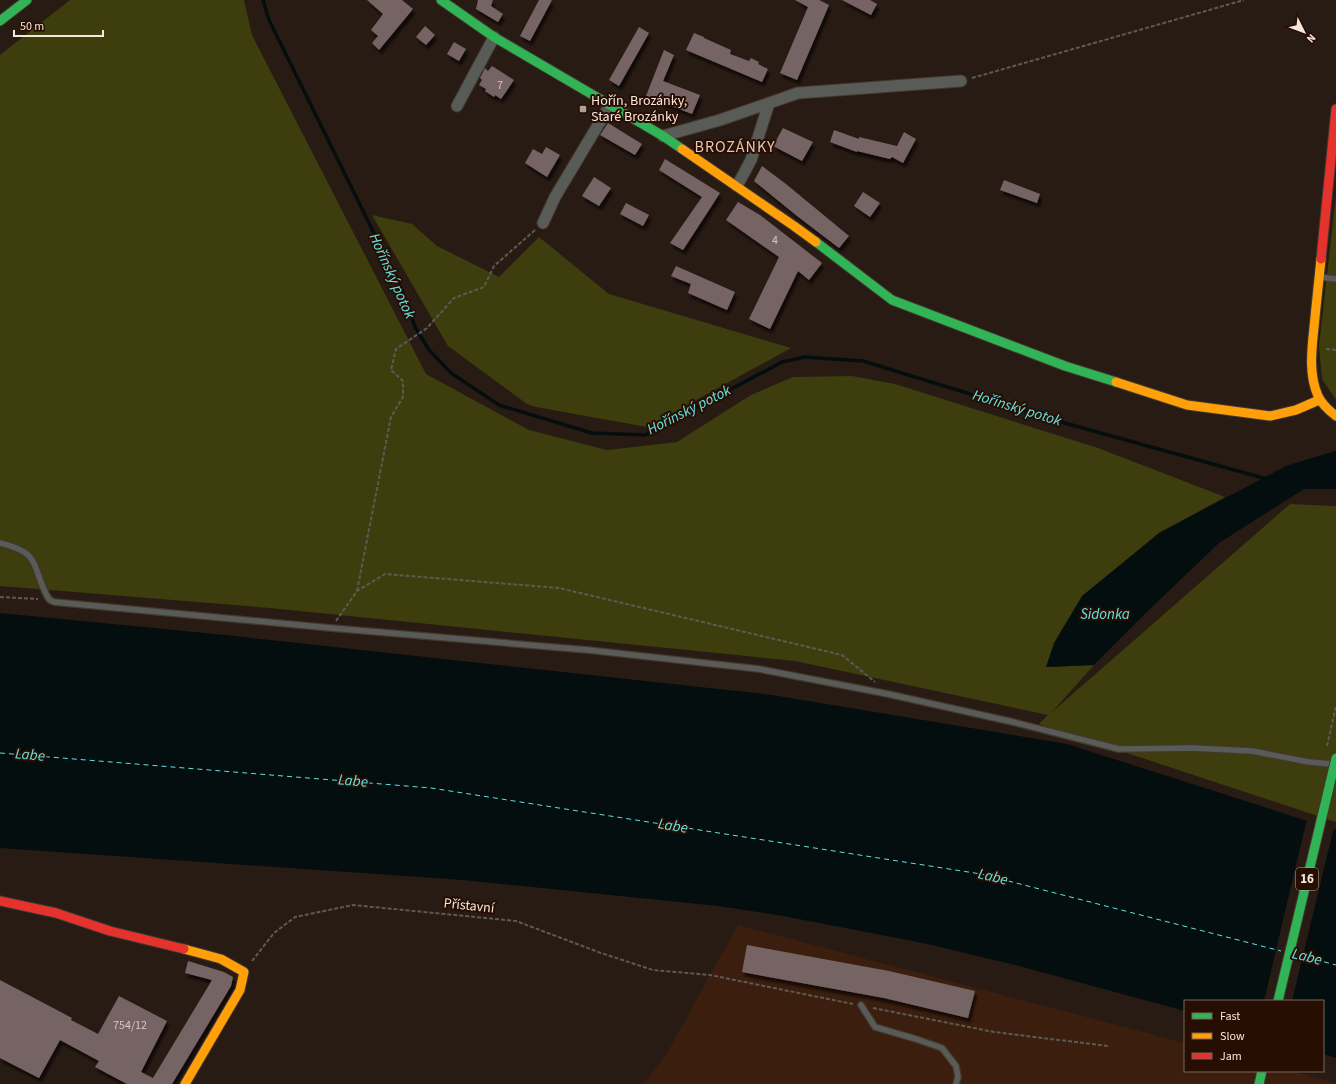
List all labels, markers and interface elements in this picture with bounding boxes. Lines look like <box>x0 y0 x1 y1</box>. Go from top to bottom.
scale bar <box>14 12 103 38</box>
north arrow <box>1284 12 1324 52</box>
text: 50 m <box>20 18 44 35</box>
text: N <box>1303 31 1319 46</box>
house number: 7 <box>497 77 503 94</box>
place label: Hořín, Brozánky, Staré Brozánky <box>591 91 687 127</box>
marker: Hořín, Brozánky, Staré Brozánky <box>578 104 588 114</box>
district label: BROZÁNKY <box>694 136 776 158</box>
water label: Hořínský potok <box>364 230 421 323</box>
house number: 4 <box>772 232 778 249</box>
water label: Hořínský potok <box>643 379 735 440</box>
water label: Hořínský potok <box>970 385 1065 432</box>
water label: Sidonka <box>1080 604 1130 625</box>
water label: Labe <box>14 743 46 767</box>
water label: Labe <box>337 769 369 793</box>
water label: Labe <box>657 813 689 839</box>
water label: Labe <box>976 863 1010 891</box>
road number: 16 <box>1296 868 1318 890</box>
street label: Přístavní <box>443 893 496 919</box>
water label: Labe <box>1290 943 1324 971</box>
legend <box>1184 1000 1324 1072</box>
text: Fast <box>1220 1008 1240 1025</box>
house number: 754/12 <box>113 1017 147 1034</box>
text: Slow <box>1220 1028 1245 1045</box>
text: Jam <box>1220 1048 1242 1065</box>

